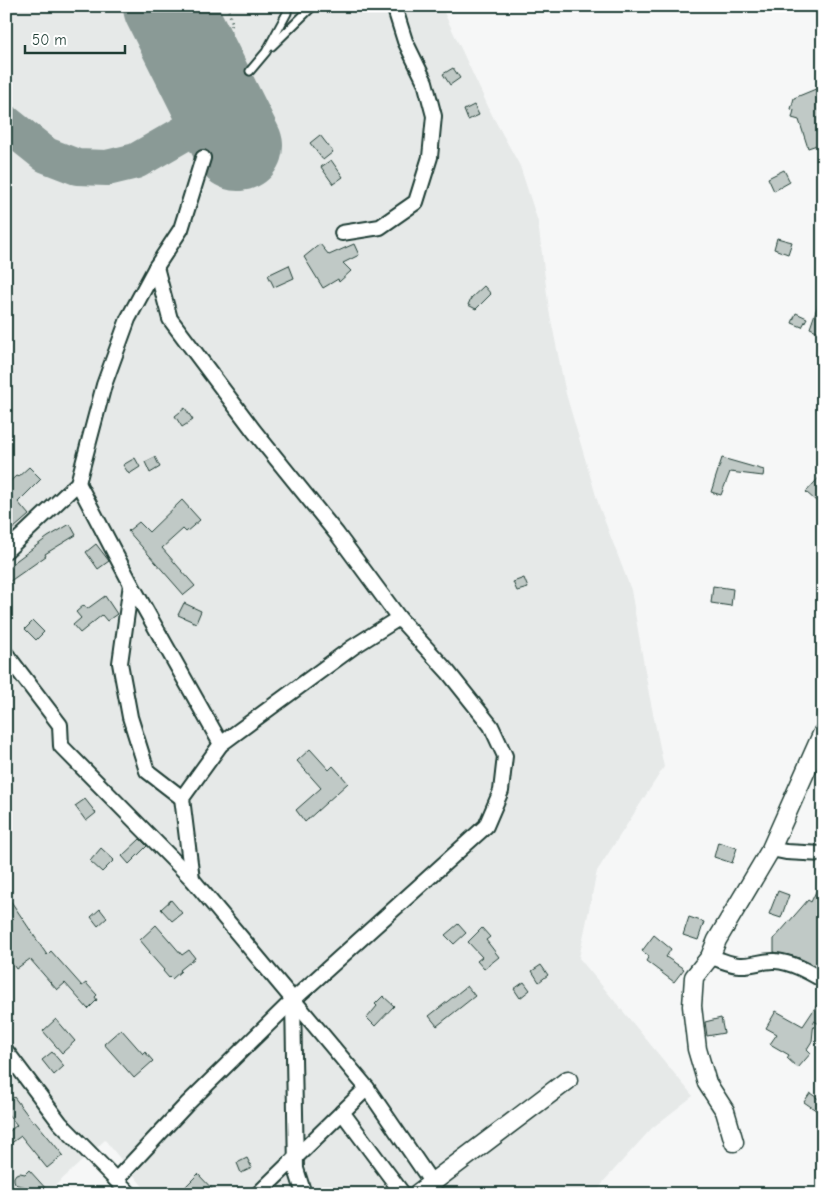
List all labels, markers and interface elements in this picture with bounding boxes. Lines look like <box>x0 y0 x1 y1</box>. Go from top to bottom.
scale bar <box>25 22 125 54</box>
text: 50 m <box>32 31 67 49</box>

